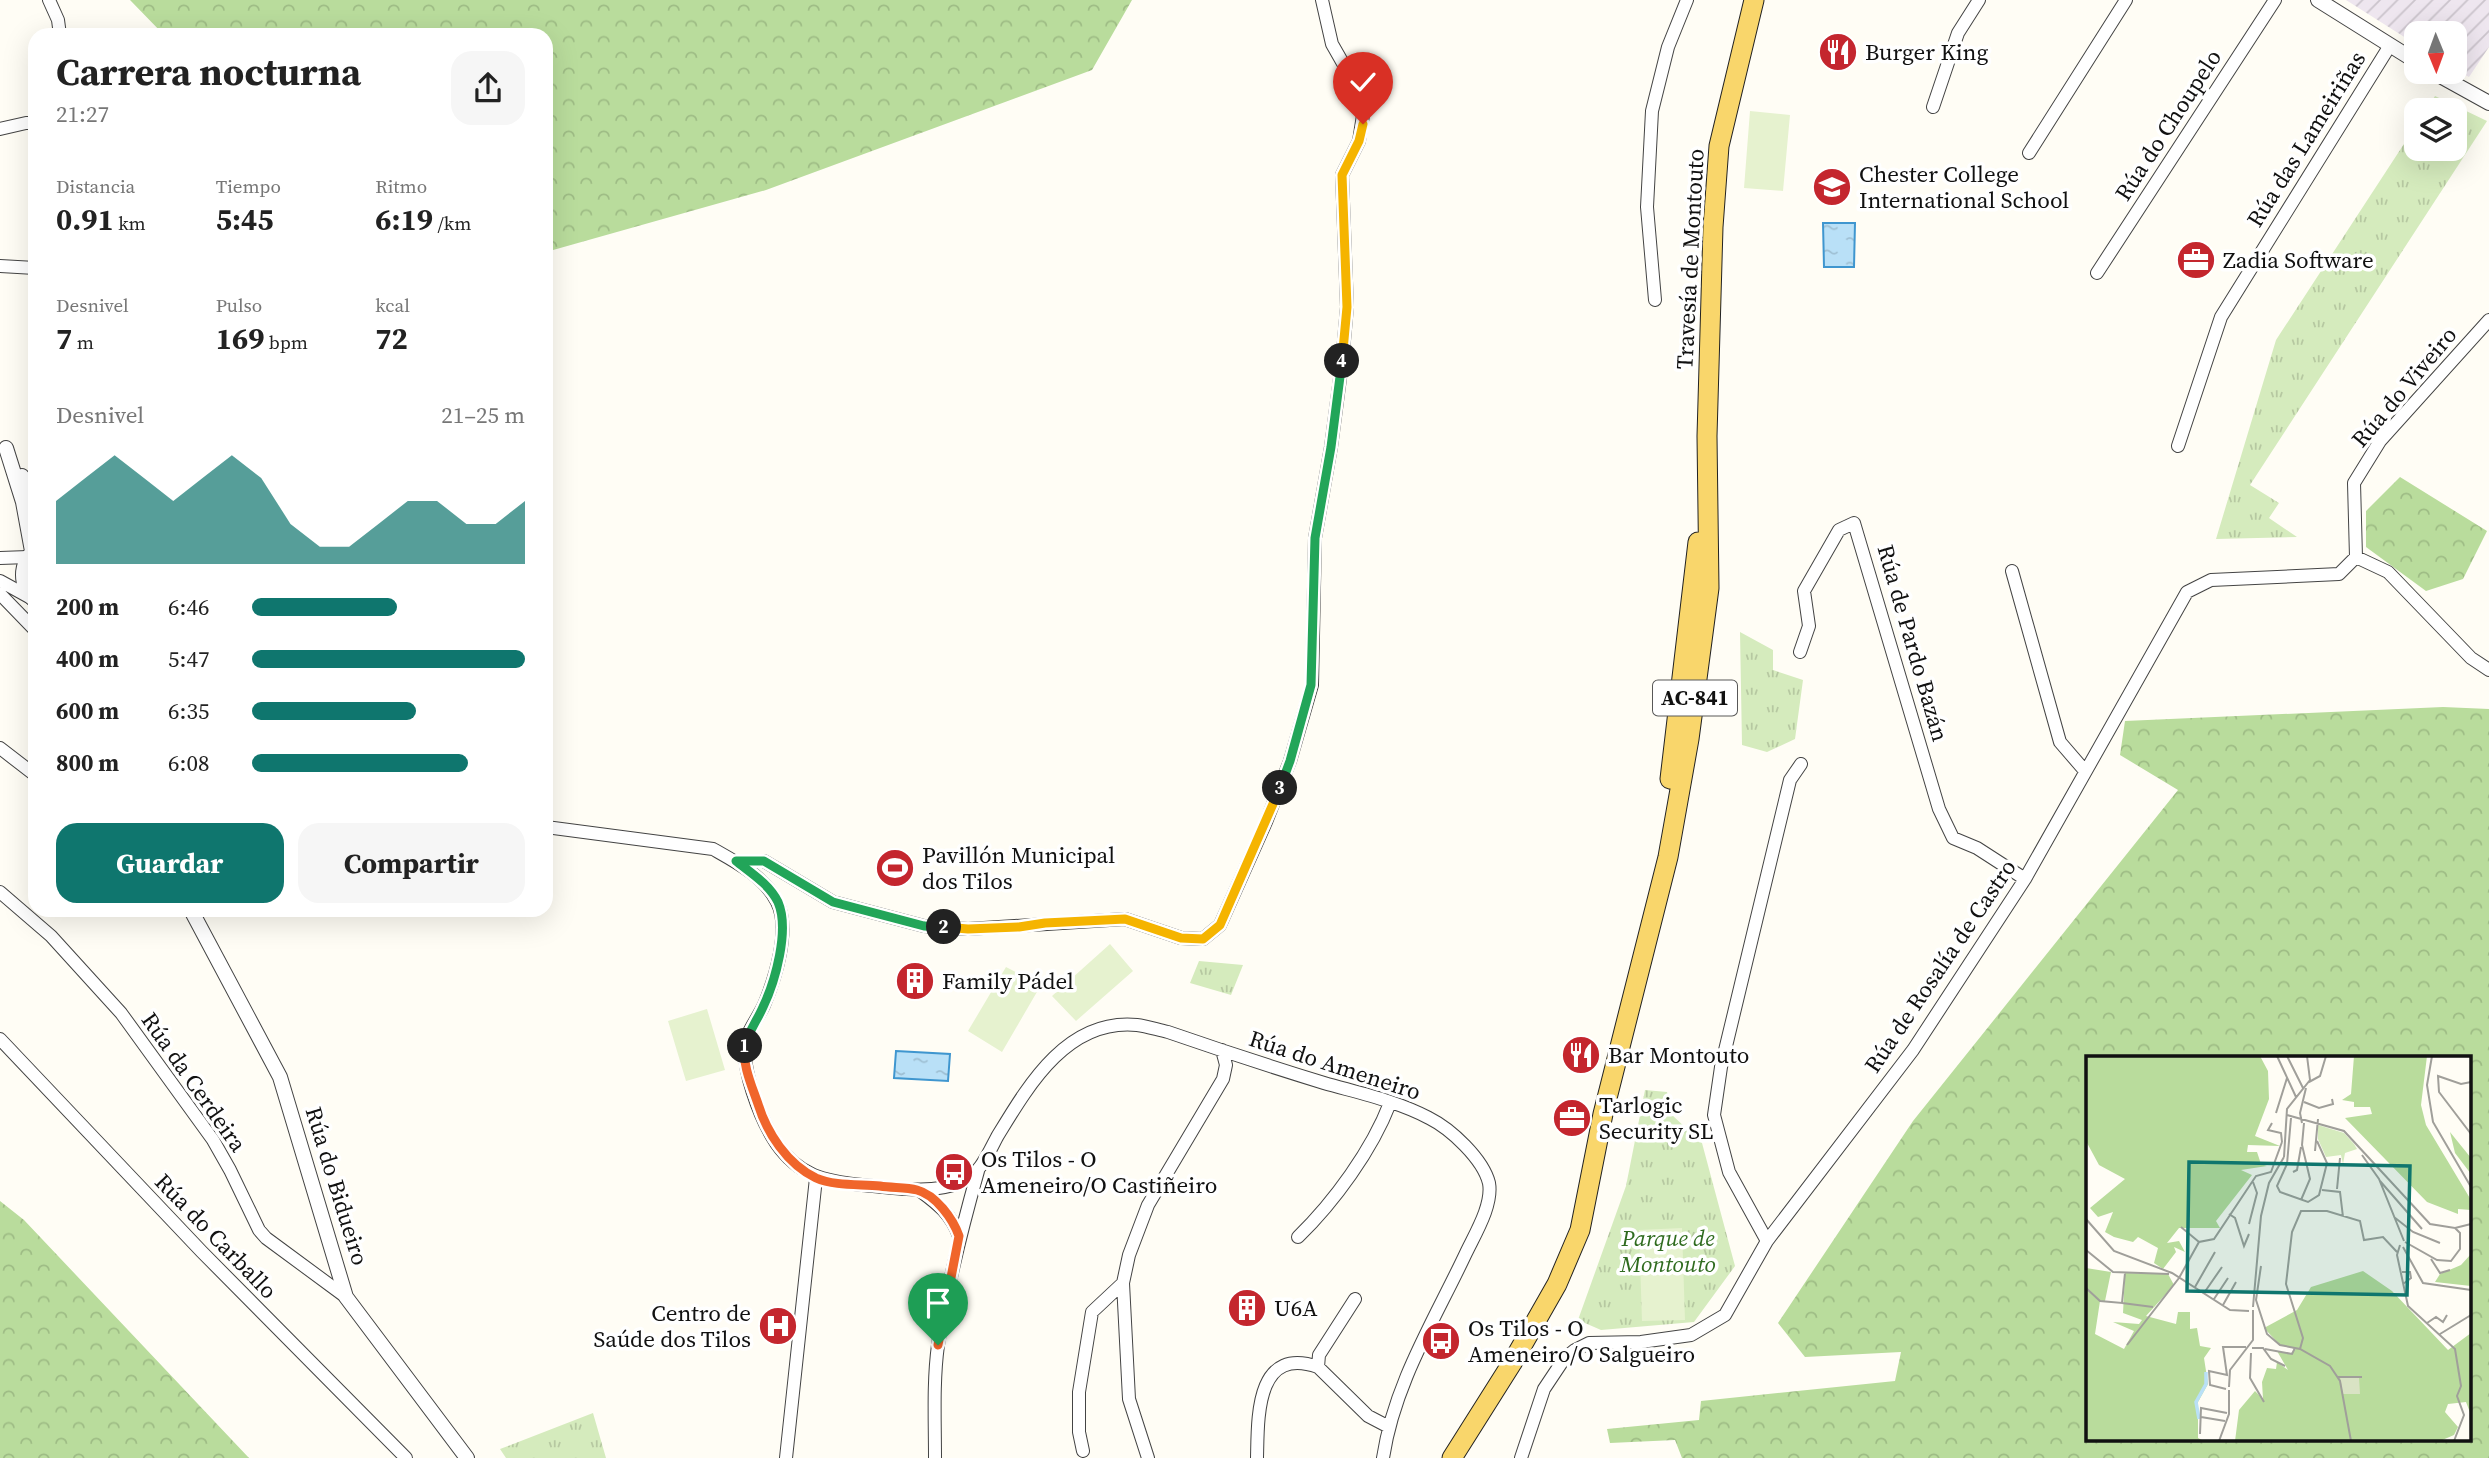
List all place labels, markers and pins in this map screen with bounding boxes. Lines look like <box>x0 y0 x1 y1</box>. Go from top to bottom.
restaurant icon: Burger King <box>1817 31 1859 73</box>
place label: Burger King <box>1865 36 1989 68</box>
pin <box>1333 52 1393 124</box>
place label: Chester College International School <box>1859 158 2069 216</box>
school or university icon: Chester College International School <box>1811 166 1853 208</box>
office icon: Zadia Software <box>2175 239 2217 281</box>
place label: Zadia Software <box>2223 244 2374 276</box>
pin: 4 <box>1324 344 1360 378</box>
pin: 3 <box>1262 770 1298 806</box>
place label: Pavillón Municipal dos Tilos <box>922 839 1115 897</box>
sports icon: Pavillón Municipal dos Tilos <box>874 847 916 889</box>
pin: 2 <box>926 909 962 944</box>
building icon: Family Pádel <box>894 960 936 1002</box>
place label: Family Pádel <box>942 965 1074 997</box>
pin: 1 <box>728 1028 762 1064</box>
restaurant icon: Bar Montouto <box>1560 1034 1602 1076</box>
place label: Bar Montouto <box>1608 1039 1749 1071</box>
place label: Tarlogic Security SL <box>1599 1089 1714 1147</box>
office icon: Tarlogic Security SL <box>1551 1097 1593 1139</box>
place label: Os Tilos - O Ameneiro/O Castiñeiro <box>981 1143 1217 1201</box>
bus stop icon: Os Tilos - O Ameneiro/O Castiñeiro <box>933 1151 975 1193</box>
pin <box>908 1273 968 1345</box>
building icon: U6A <box>1226 1287 1268 1329</box>
place label: U6A <box>1274 1292 1318 1324</box>
place label: Centro de Saúde dos Tilos <box>593 1297 751 1355</box>
hospital icon: Centro de Saúde dos Tilos <box>757 1305 799 1347</box>
place label: Os Tilos - O Ameneiro/O Salgueiro <box>1468 1312 1695 1370</box>
bus stop icon: Os Tilos - O Ameneiro/O Salgueiro <box>1420 1320 1462 1362</box>

